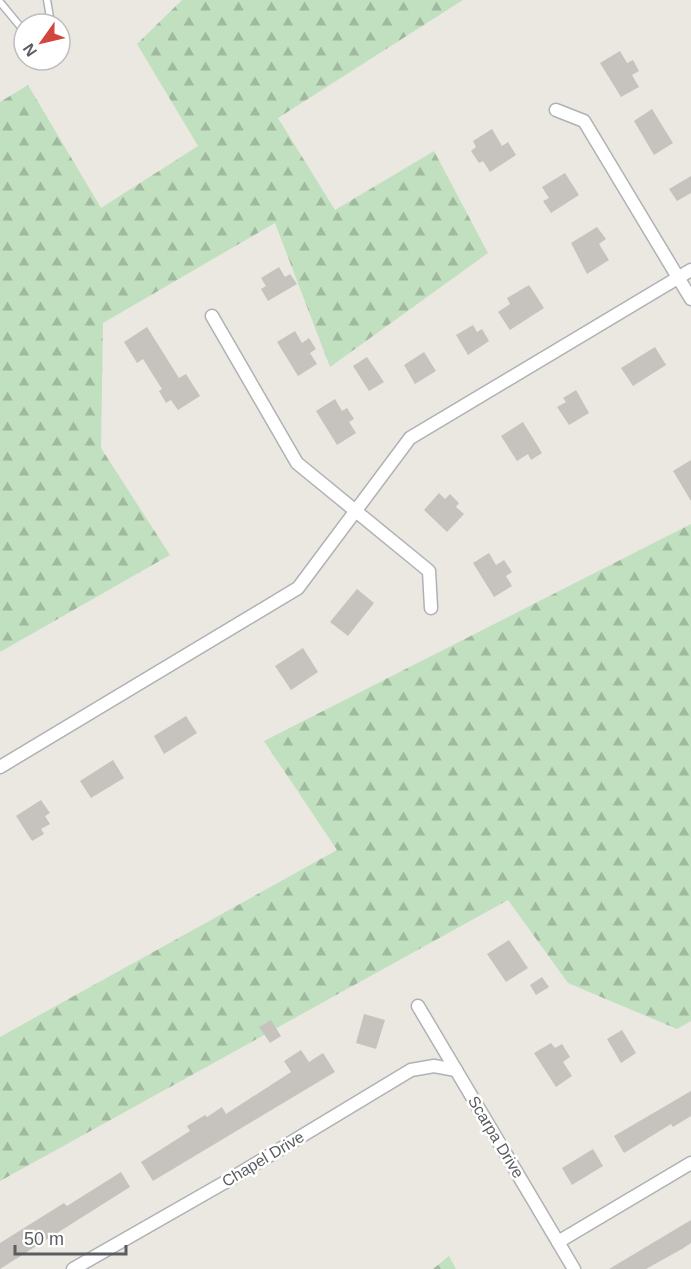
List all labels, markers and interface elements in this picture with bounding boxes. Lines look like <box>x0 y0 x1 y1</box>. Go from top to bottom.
north arrow <box>12 12 72 72</box>
text: N <box>20 41 40 60</box>
street label: Scarpa Drive <box>465 1093 527 1181</box>
street label: Chapel Drive <box>219 1128 307 1190</box>
scale bar <box>15 1218 126 1256</box>
text: 50 m <box>24 1229 64 1249</box>

